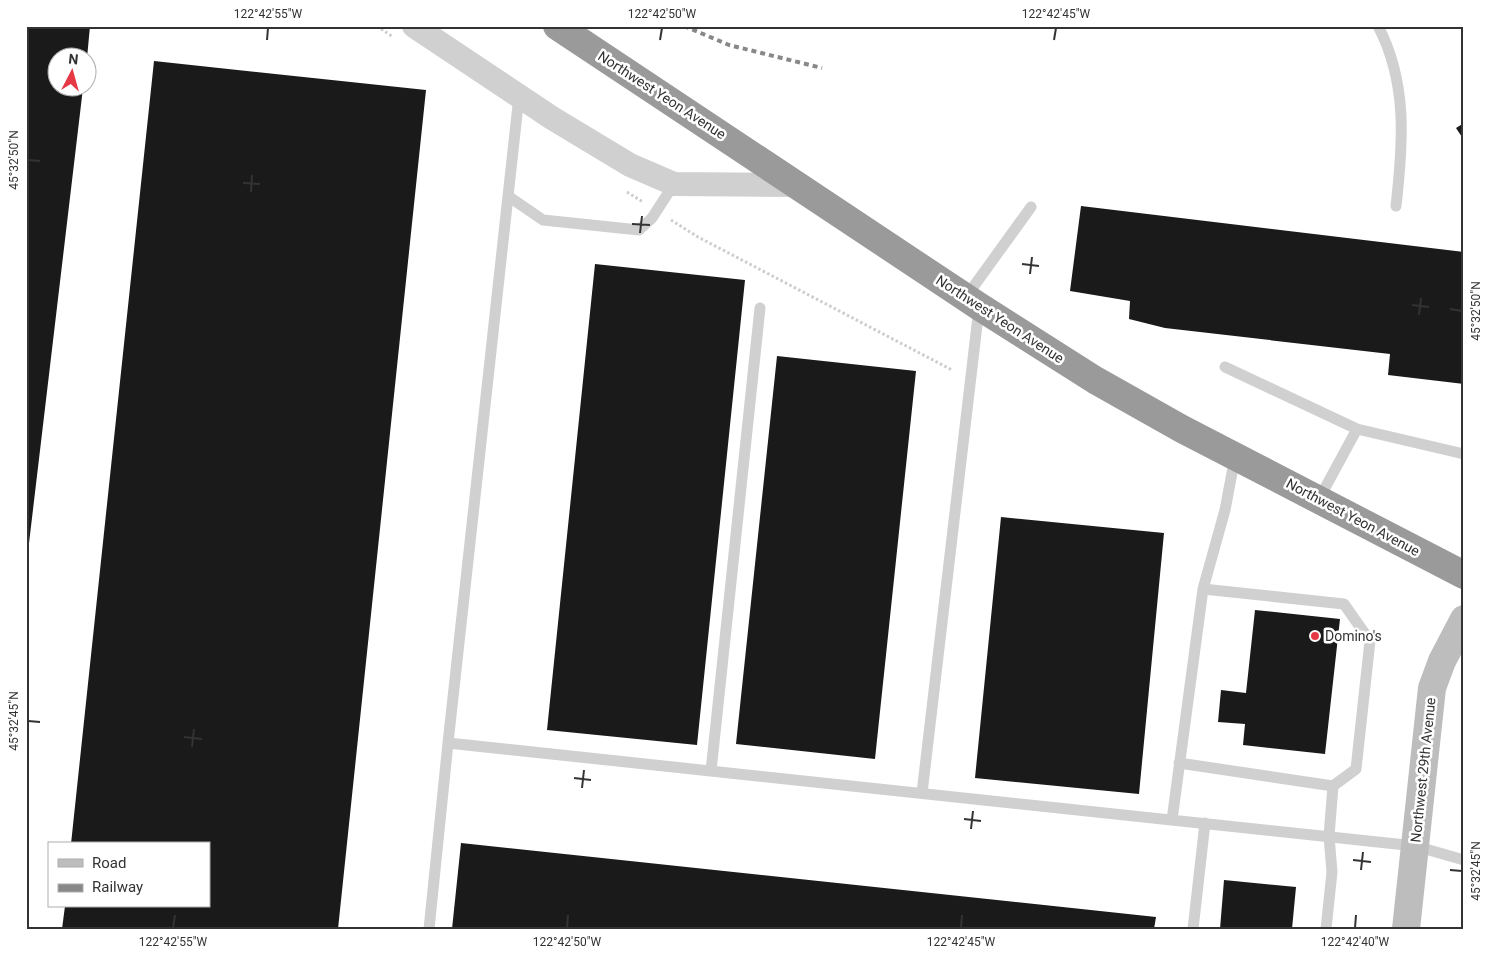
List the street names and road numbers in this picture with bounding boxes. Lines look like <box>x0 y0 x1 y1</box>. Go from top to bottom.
street label: Northwest Yeon Avenue <box>595 48 729 142</box>
street label: Northwest Yeon Avenue <box>933 272 1067 366</box>
street label: Northwest Yeon Avenue <box>1283 475 1423 559</box>
street label: Northwest 29th Avenue <box>1407 697 1439 843</box>

